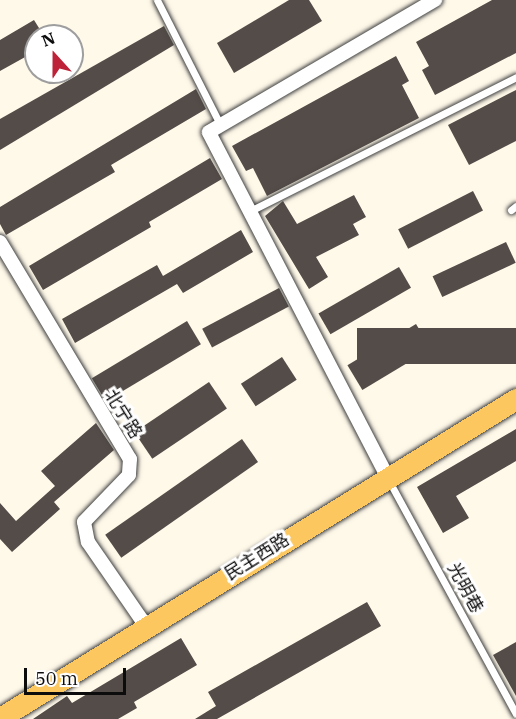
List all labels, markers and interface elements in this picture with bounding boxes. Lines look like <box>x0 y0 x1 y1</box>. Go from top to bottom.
north arrow <box>24 24 84 84</box>
text: N <box>39 27 58 51</box>
street label: 北宁路 <box>100 385 146 443</box>
street label: 民主西路 <box>221 529 293 585</box>
street label: 光明巷 <box>442 559 488 617</box>
scale bar <box>27 656 129 694</box>
text: 50 m <box>35 667 78 690</box>

